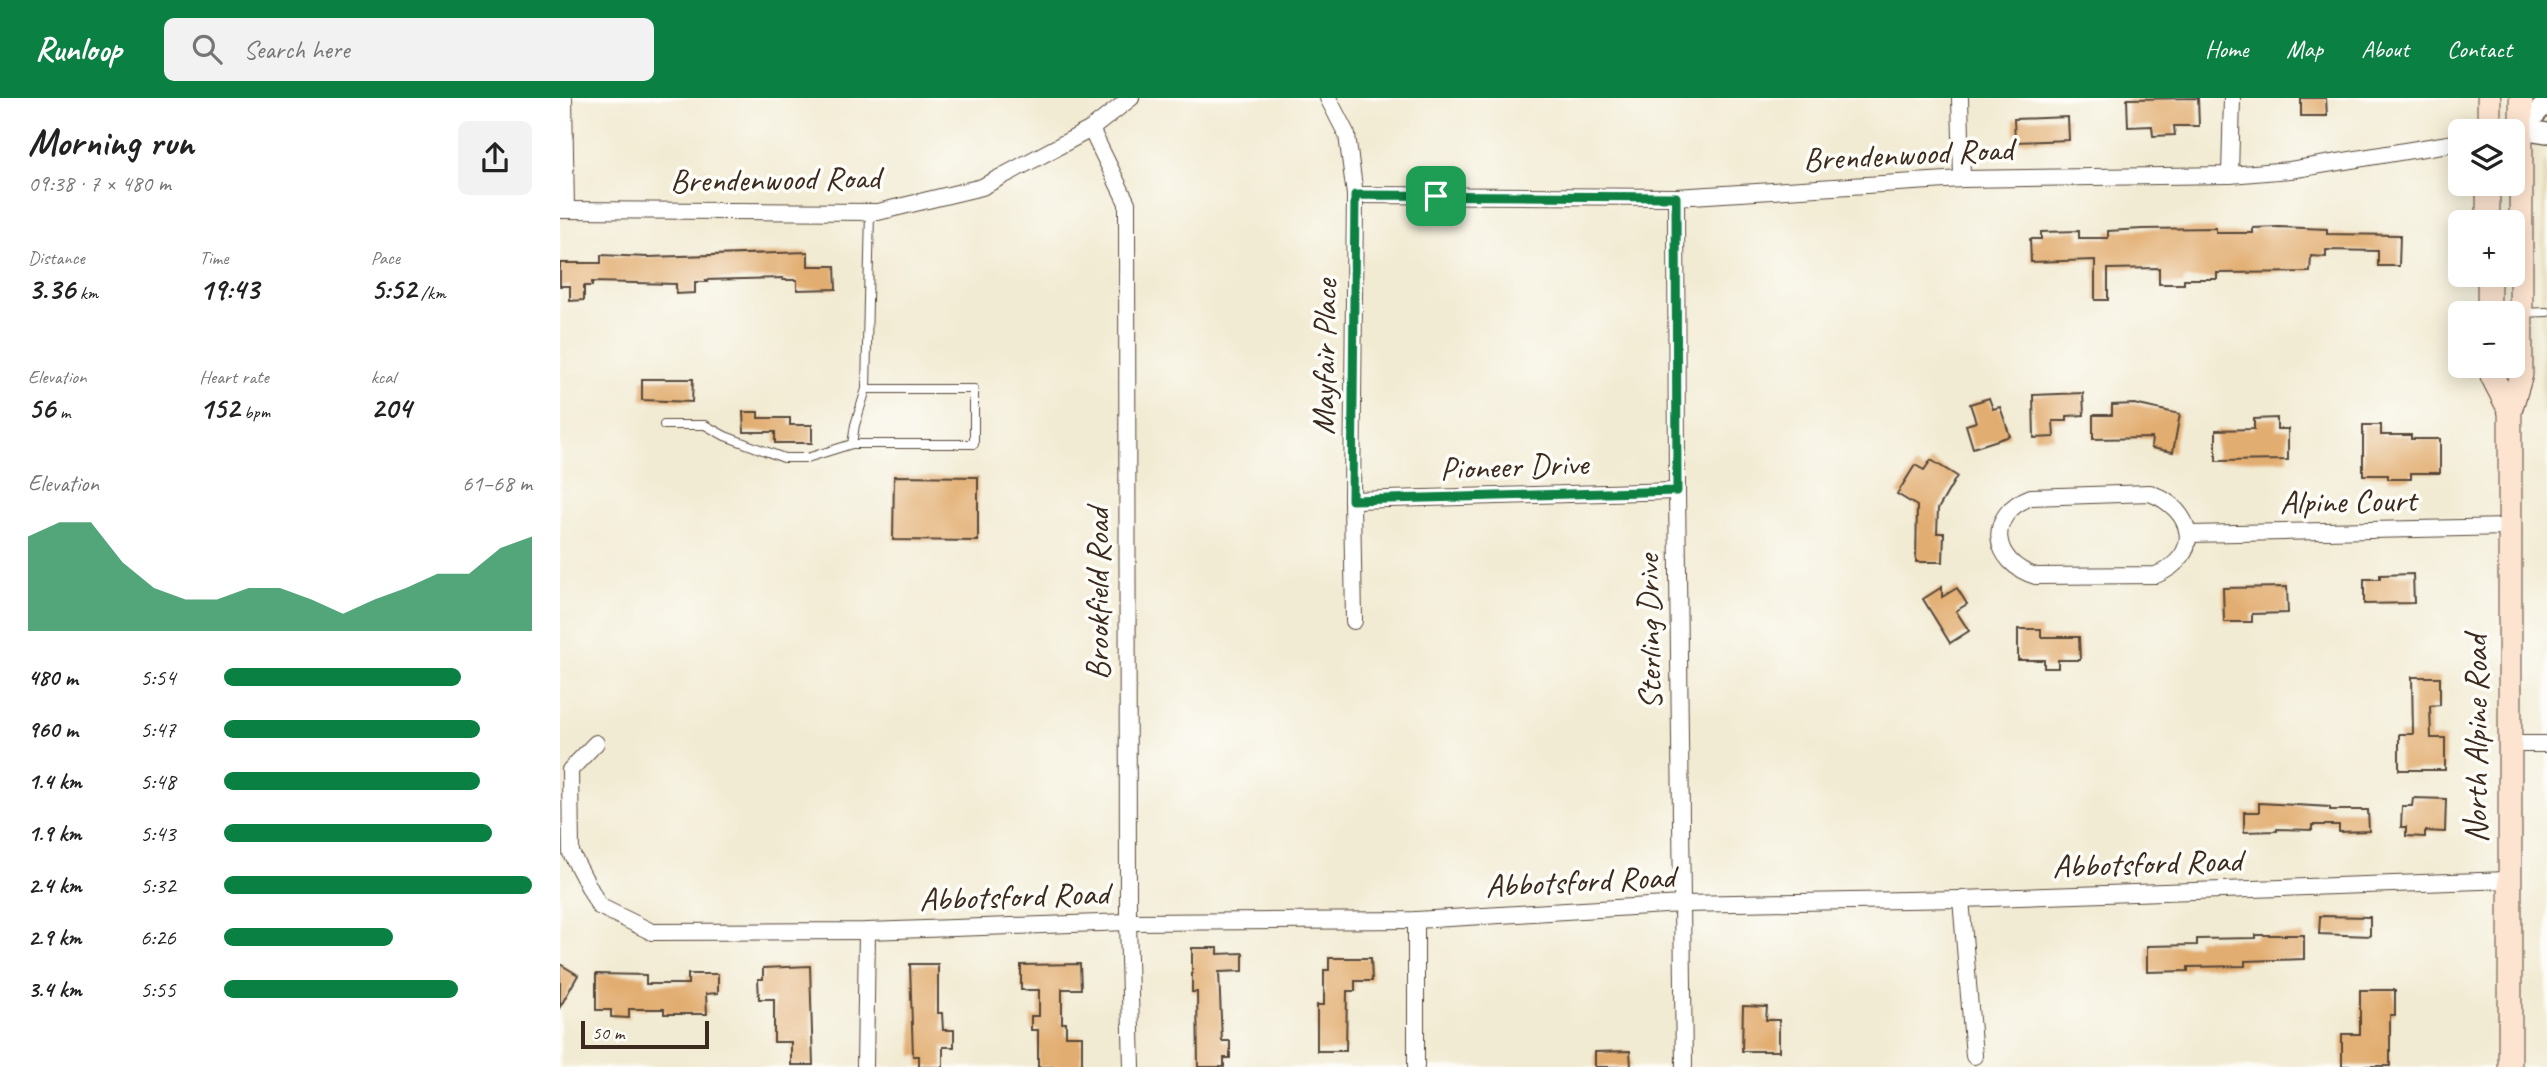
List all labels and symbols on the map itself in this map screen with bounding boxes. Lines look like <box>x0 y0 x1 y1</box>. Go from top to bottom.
street label: Brendenwood Road <box>1802 127 2019 180</box>
street label: Brendenwood Road <box>670 156 885 202</box>
pin <box>1406 166 1466 226</box>
street label: Mayfair Place <box>1302 277 1346 435</box>
street label: Pioneer Drive <box>1439 442 1591 490</box>
street label: Alpine Court <box>2279 479 2420 523</box>
street label: Brookfield Road <box>1077 503 1119 680</box>
street label: Sterling Drive <box>1627 552 1671 710</box>
street label: North Alpine Road <box>2455 630 2497 843</box>
street label: Abbotsford Road <box>2052 839 2248 887</box>
street label: Abbotsford Road <box>1484 855 1681 907</box>
street label: Abbotsford Road <box>919 872 1115 920</box>
scale bar <box>581 1018 709 1050</box>

